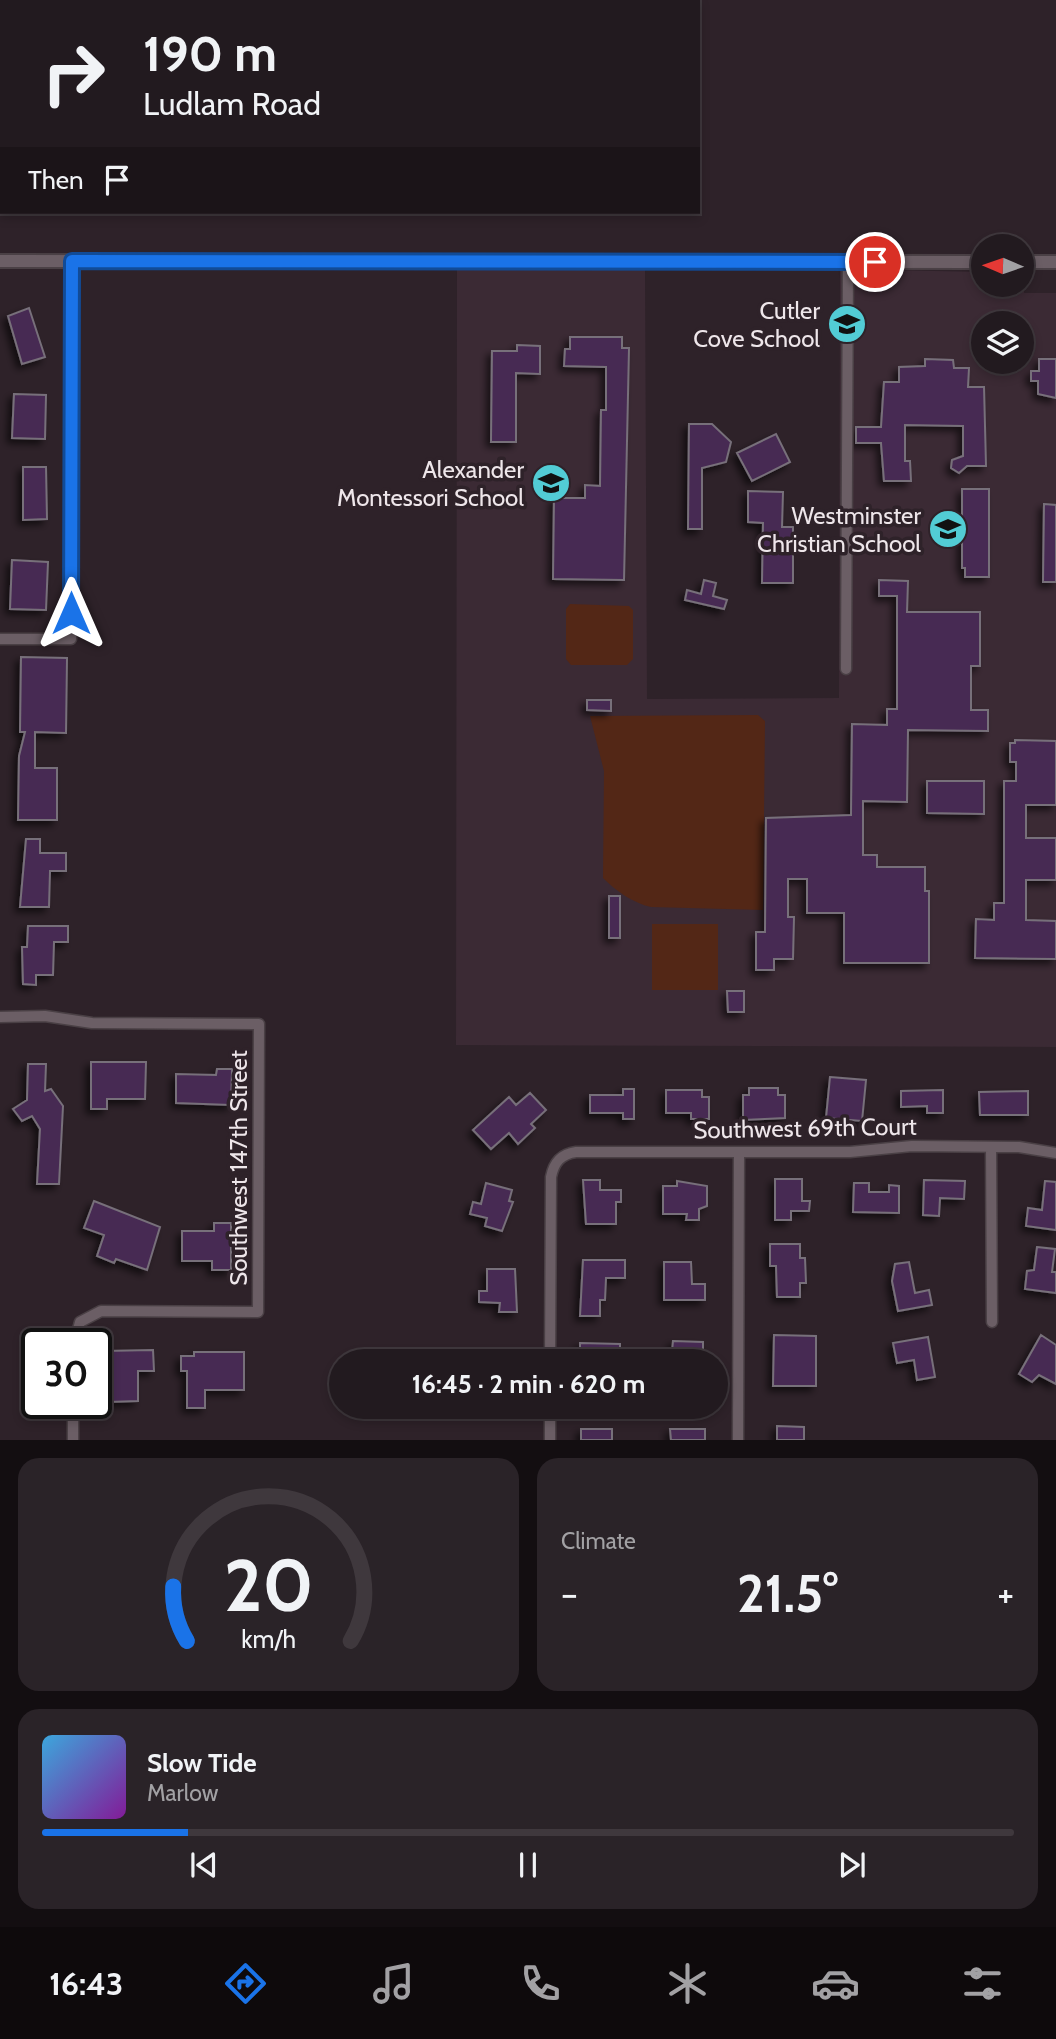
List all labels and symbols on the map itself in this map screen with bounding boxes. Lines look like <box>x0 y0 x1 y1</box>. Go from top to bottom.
pin <box>845 232 905 292</box>
north arrow <box>971 234 1034 298</box>
place label: Cutler Cove School <box>693 296 820 353</box>
school or university icon: Cutler Cove School <box>826 303 868 345</box>
place label: Alexander Montessori School <box>337 455 524 512</box>
school or university icon: Alexander Montessori School <box>530 462 572 504</box>
place label: Westminster Christian School <box>757 501 921 558</box>
school or university icon: Westminster Christian School <box>927 508 969 550</box>
position arrow <box>34 576 108 650</box>
street label: Southwest 147th Street <box>224 1050 253 1286</box>
street label: Southwest 69th Court <box>693 1112 917 1144</box>
speed limit sign: 30 <box>21 1328 112 1419</box>

